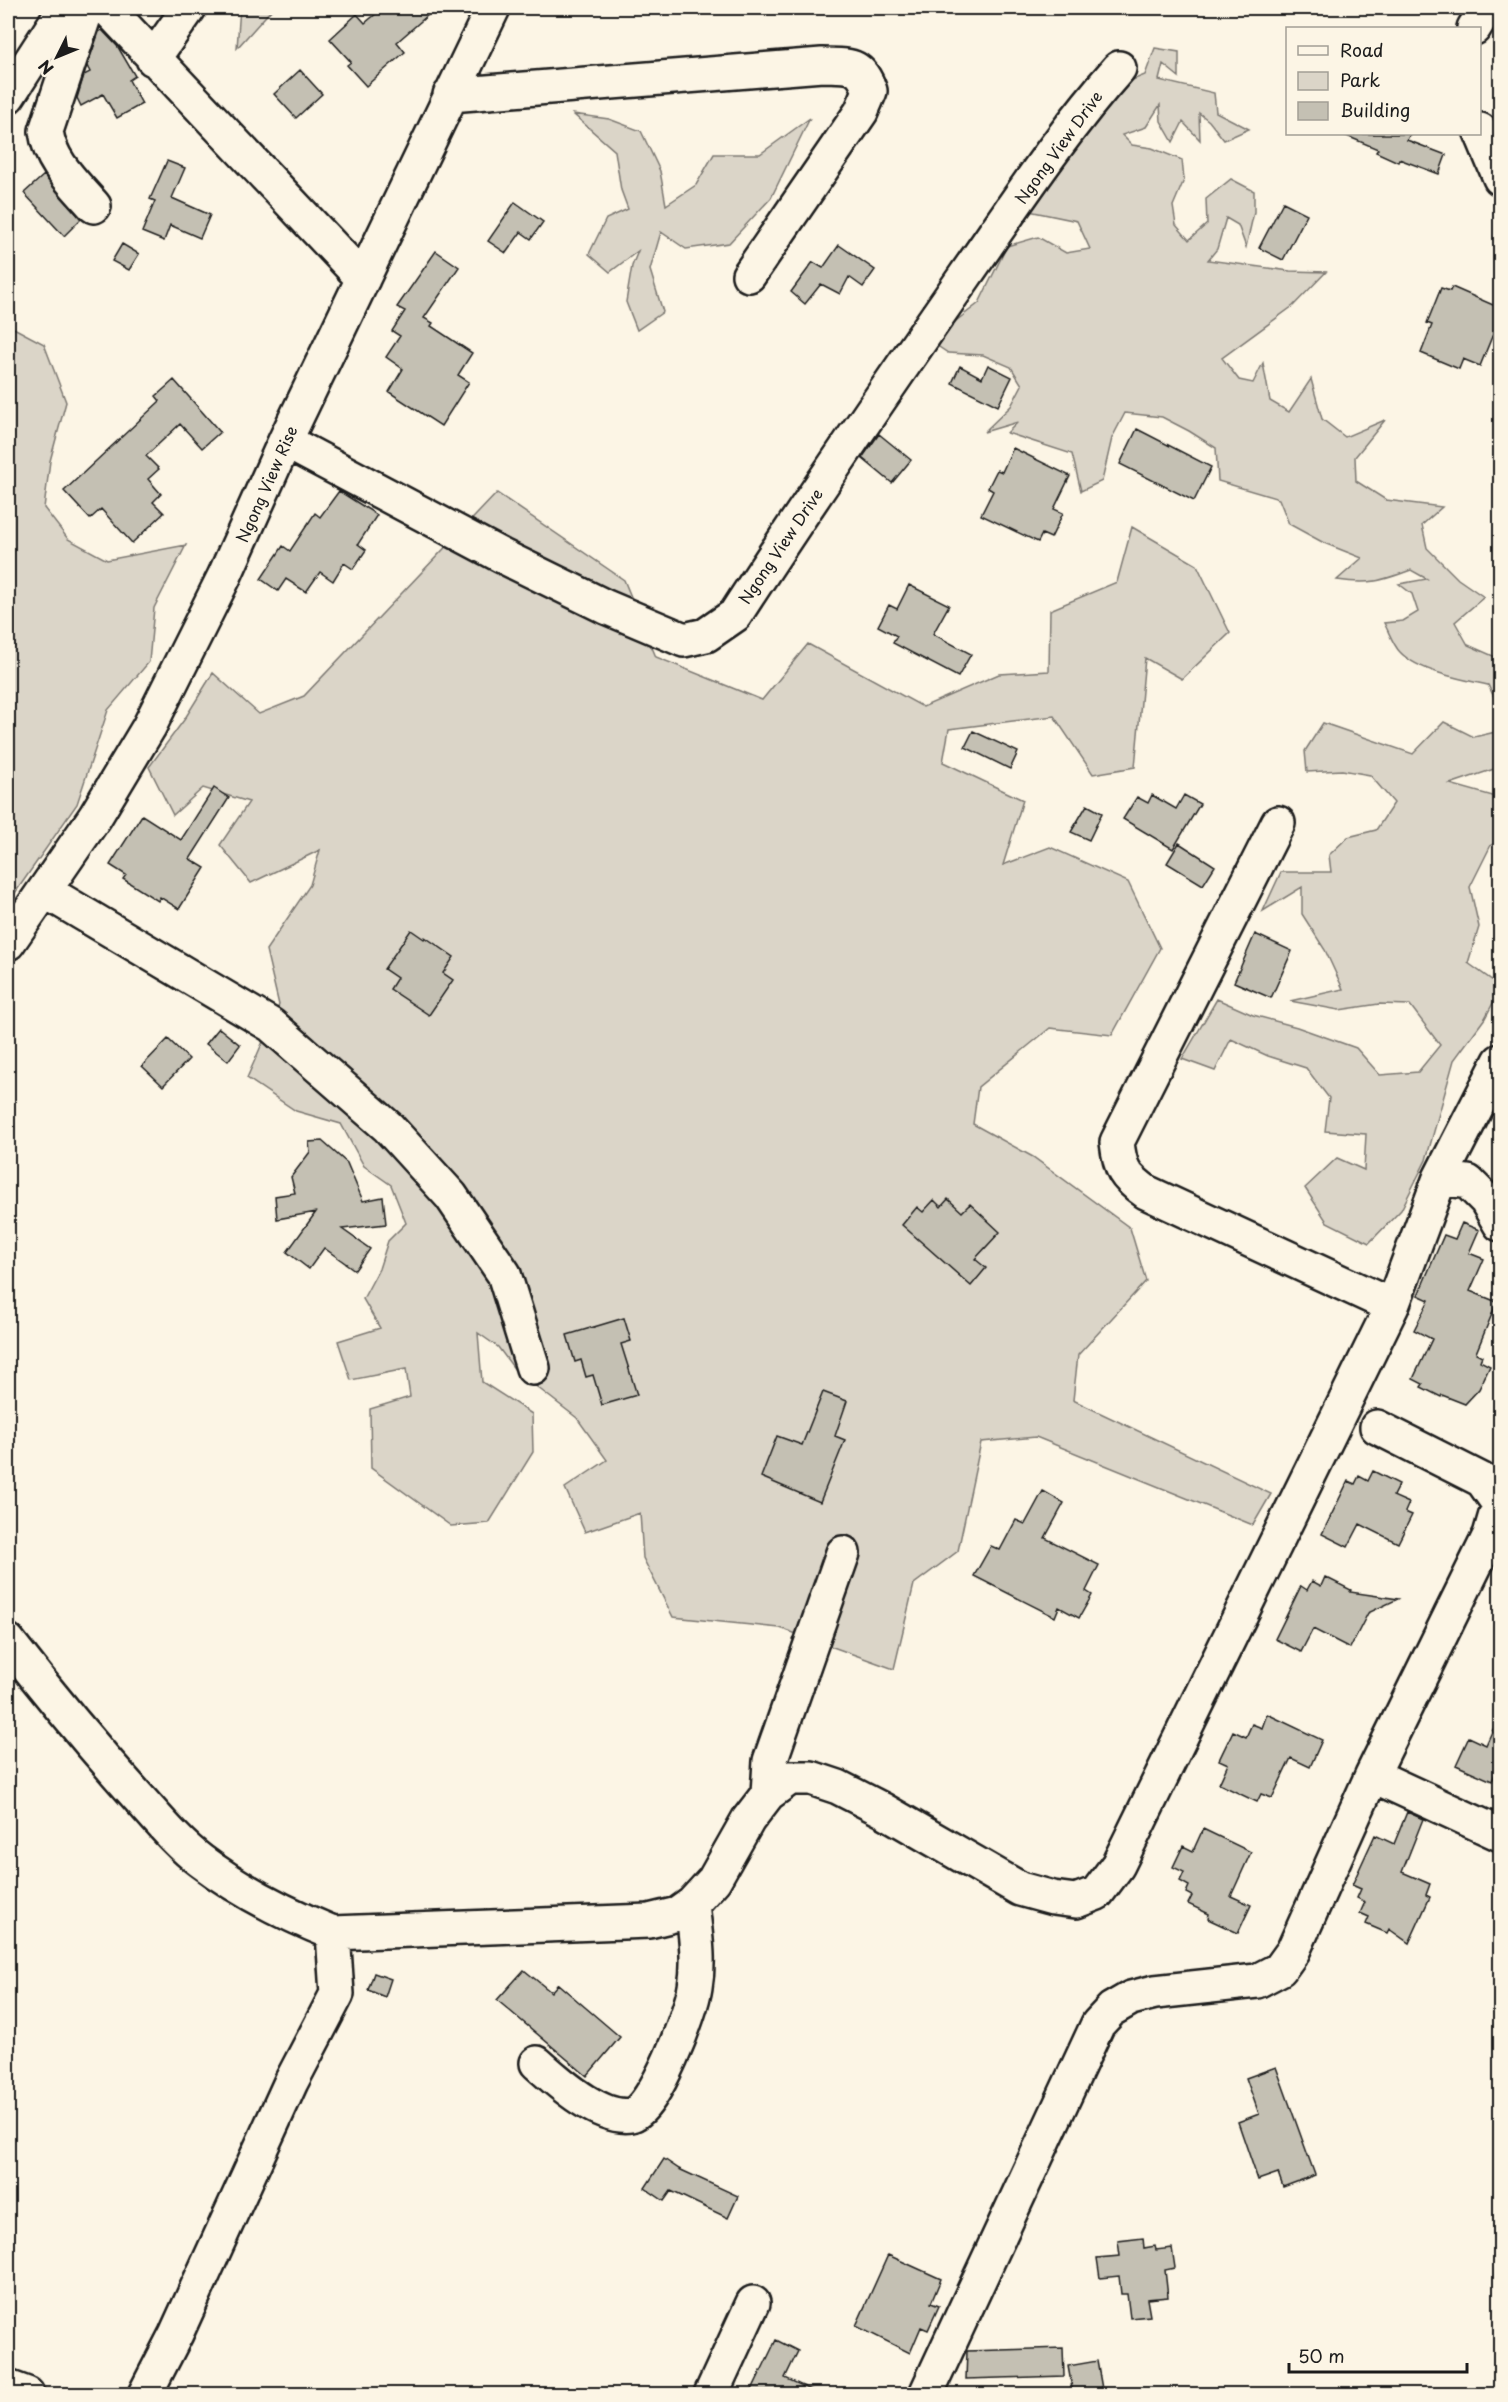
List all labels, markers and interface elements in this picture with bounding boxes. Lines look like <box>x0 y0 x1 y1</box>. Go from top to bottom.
north arrow <box>27 27 87 87</box>
legend <box>1286 27 1481 135</box>
text: Road <box>1340 36 1384 63</box>
text: N <box>32 55 58 81</box>
text: Park <box>1340 66 1380 93</box>
street label: Ngong View Drive <box>1009 85 1107 209</box>
text: Building <box>1340 96 1410 123</box>
street label: Ngong View Rise <box>229 422 303 546</box>
street label: Ngong View Drive <box>732 483 828 609</box>
scale bar <box>1289 2336 1468 2374</box>
text: 50 m <box>1298 2342 1345 2369</box>

